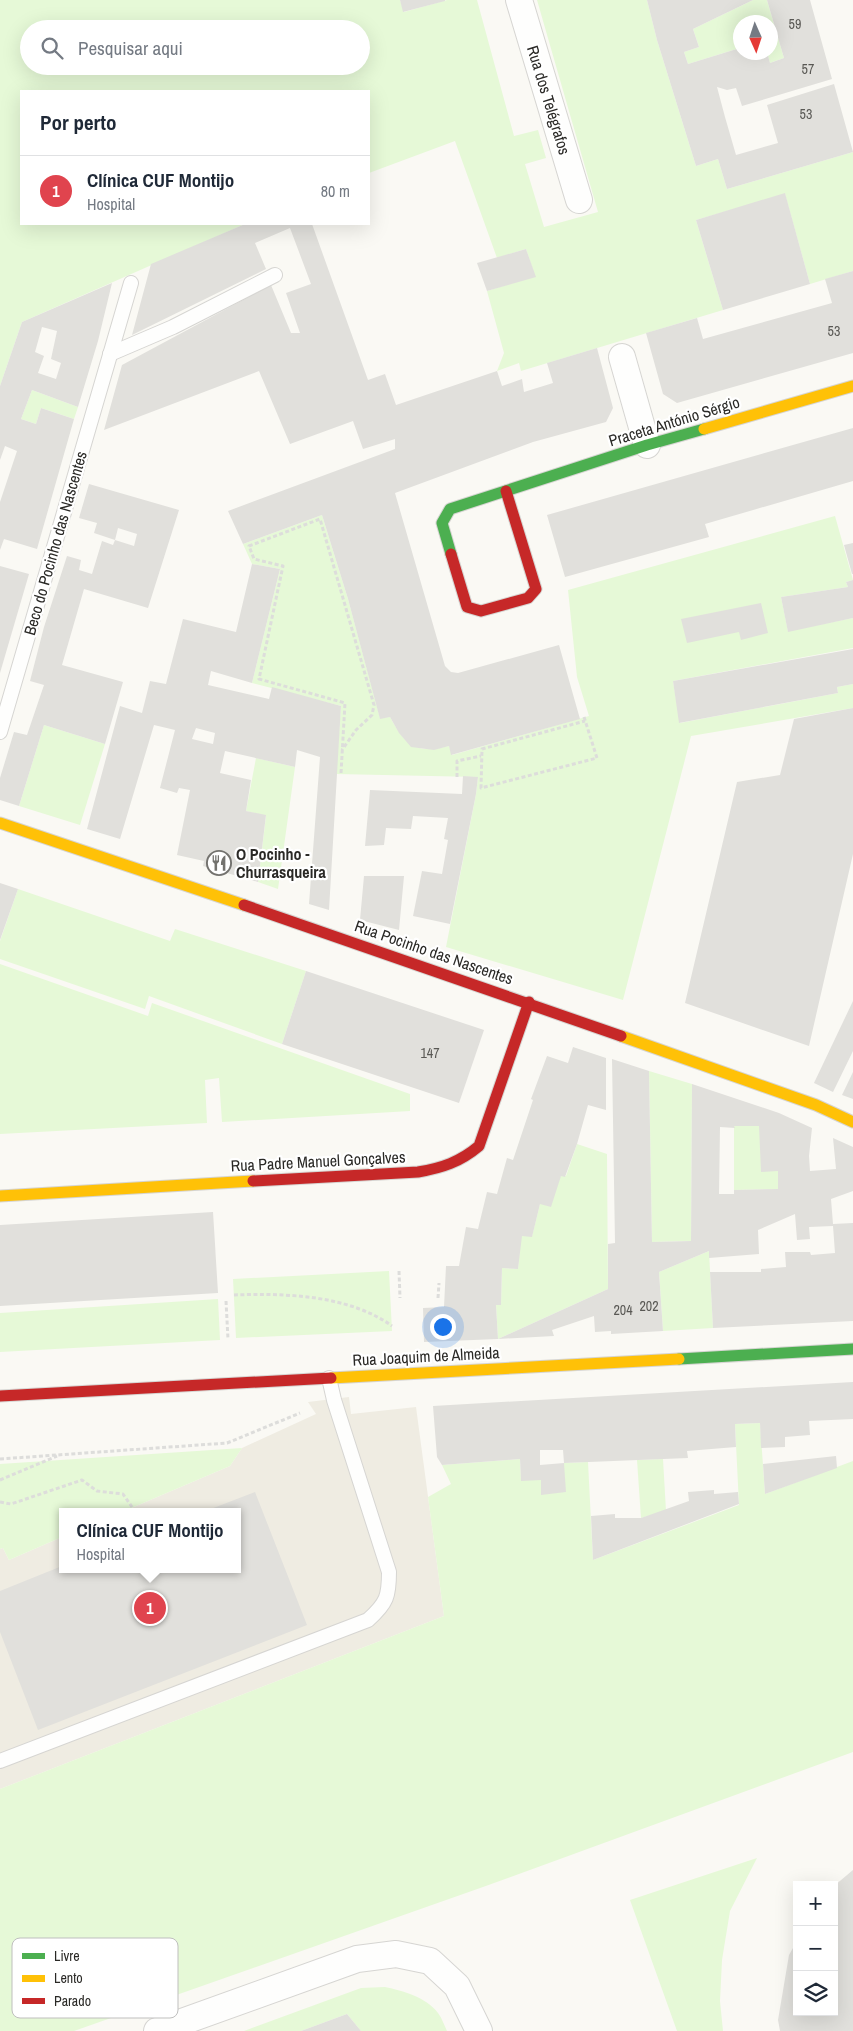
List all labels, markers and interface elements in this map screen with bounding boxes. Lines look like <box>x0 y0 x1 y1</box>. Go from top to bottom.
north arrow <box>733 15 778 60</box>
house number: 59 <box>789 15 801 33</box>
search box <box>20 20 370 75</box>
icon: search <box>38 34 66 62</box>
text: Pesquisar aqui <box>78 35 183 61</box>
street label: Rua dos Telégrafos <box>522 43 576 157</box>
house number: 57 <box>802 60 814 78</box>
house number: 53 <box>800 105 812 123</box>
text: Por perto <box>40 108 117 137</box>
text: Clínica CUF Montijo <box>87 167 234 193</box>
text: 1 <box>52 180 60 202</box>
text: 80 m <box>321 180 350 202</box>
text: Hospital <box>87 193 135 215</box>
house number: 53 <box>828 322 840 340</box>
street label: Praceta António Sérgio <box>606 391 742 451</box>
street label: Beco do Pocinho das Nascentes <box>18 448 92 638</box>
place label: O Pocinho - Churrasqueira <box>236 843 326 883</box>
restaurant icon: O Pocinho - Churrasqueira <box>206 850 232 876</box>
street label: Rua Pocinho das Nascentes <box>352 915 516 989</box>
house number: 147 <box>420 1044 440 1062</box>
street label: Rua Padre Manuel Gonçalves <box>230 1145 406 1177</box>
house number: 202 <box>639 1297 659 1315</box>
house number: 204 <box>613 1301 633 1319</box>
your location <box>430 1314 456 1340</box>
street label: Rua Joaquim de Almeida <box>352 1341 501 1371</box>
popup <box>59 1508 241 1573</box>
text: Clínica CUF Montijo <box>76 1517 224 1543</box>
text: Hospital <box>76 1543 125 1565</box>
pin: 1 <box>134 1589 166 1627</box>
map controls <box>793 1881 838 2016</box>
button: + <box>793 1881 838 1926</box>
button: − <box>793 1926 838 1971</box>
legend <box>12 1938 178 2018</box>
text: Livre <box>54 1947 80 1965</box>
text: Lento <box>54 1969 83 1987</box>
button: layers <box>793 1971 838 2016</box>
text: Parado <box>54 1992 91 2010</box>

